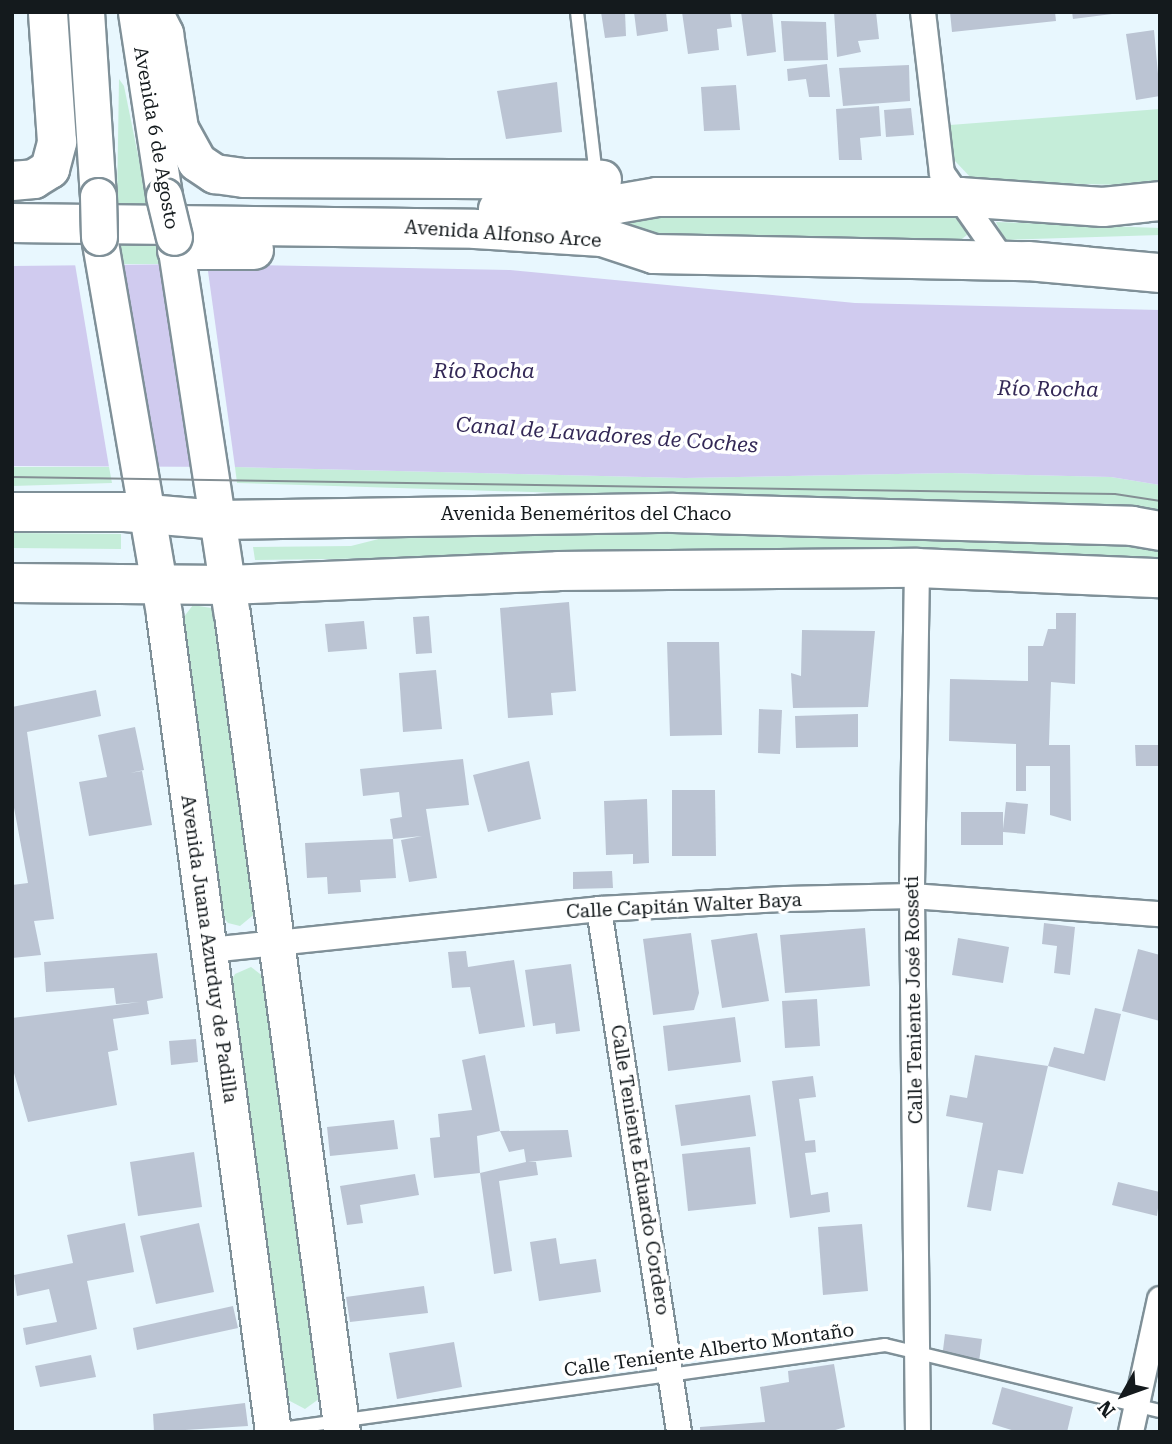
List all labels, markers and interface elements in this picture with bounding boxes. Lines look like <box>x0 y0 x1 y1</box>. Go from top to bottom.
street label: Avenida 6 de Agosto <box>129 45 183 231</box>
street label: Avenida Alfonso Arce <box>404 216 602 252</box>
water label: Río Rocha <box>433 358 535 384</box>
water label: Río Rocha <box>997 376 1099 402</box>
water label: Canal de Lavadores de Coches <box>455 412 759 458</box>
street label: Avenida Beneméritos del Chaco <box>441 503 731 525</box>
street label: Avenida Juana Azurduy de Padilla <box>176 794 242 1104</box>
street label: Calle Teniente José Rosseti <box>900 876 928 1124</box>
street label: Calle Capitán Walter Baya <box>566 888 802 924</box>
street label: Calle Teniente Eduardo Cordero <box>606 1023 674 1317</box>
street label: Calle Teniente Alberto Montaño <box>563 1318 855 1382</box>
north arrow <box>1088 1360 1158 1430</box>
text: N <box>1093 1396 1120 1422</box>

